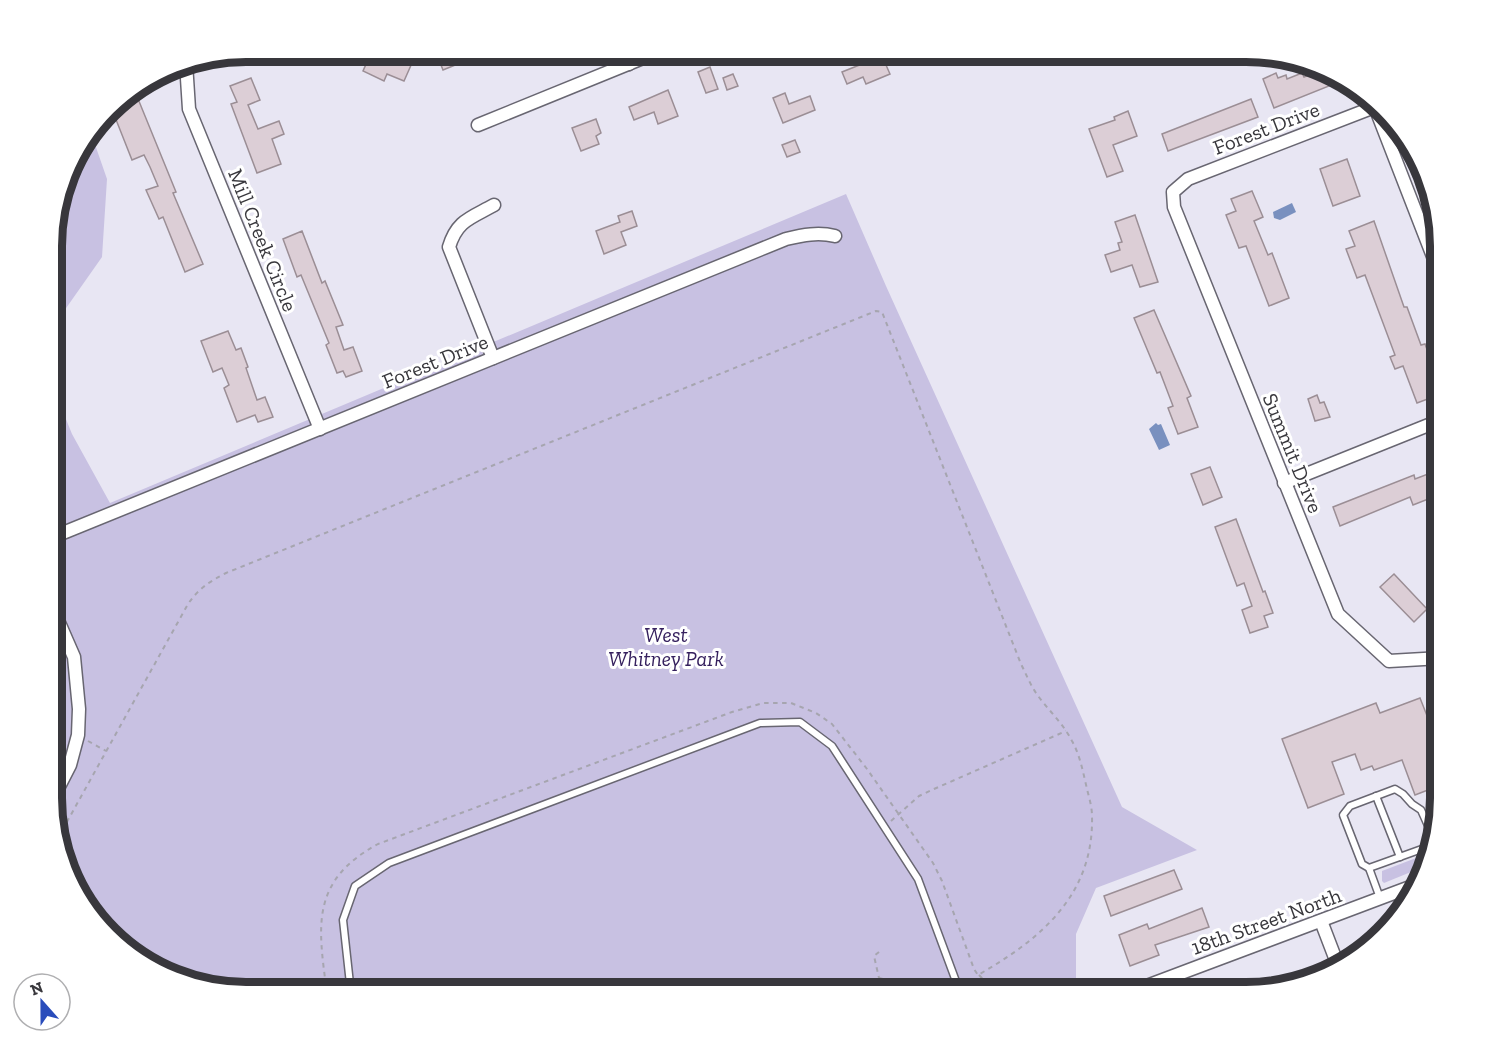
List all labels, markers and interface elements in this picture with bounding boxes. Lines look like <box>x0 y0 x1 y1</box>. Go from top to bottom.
street label: Forest Drive <box>1209 96 1323 160</box>
street label: Mill Creek Circle <box>223 165 303 315</box>
street label: Forest Drive <box>378 328 492 394</box>
street label: Summit Drive <box>1258 389 1328 517</box>
park label: West Whitney Park <box>608 622 724 671</box>
street label: 18th Street North <box>1188 882 1345 960</box>
north arrow <box>12 972 72 1032</box>
text: N <box>28 977 46 1000</box>

